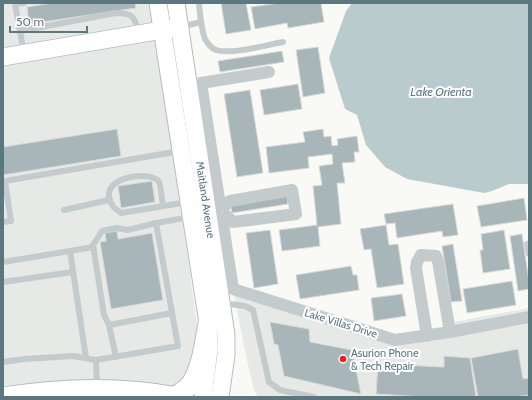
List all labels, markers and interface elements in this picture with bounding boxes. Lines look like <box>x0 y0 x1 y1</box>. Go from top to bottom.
scale bar <box>10 8 87 34</box>
text: 50 m <box>16 14 44 29</box>
water label: Lake Orienta <box>410 84 472 99</box>
street label: Maitland Avenue <box>193 160 218 240</box>
street label: Lake Villas Drive <box>303 305 379 341</box>
place label: Asurion Phone & Tech Repair <box>351 346 419 373</box>
marker: Asurion Phone & Tech Repair <box>338 354 348 364</box>

